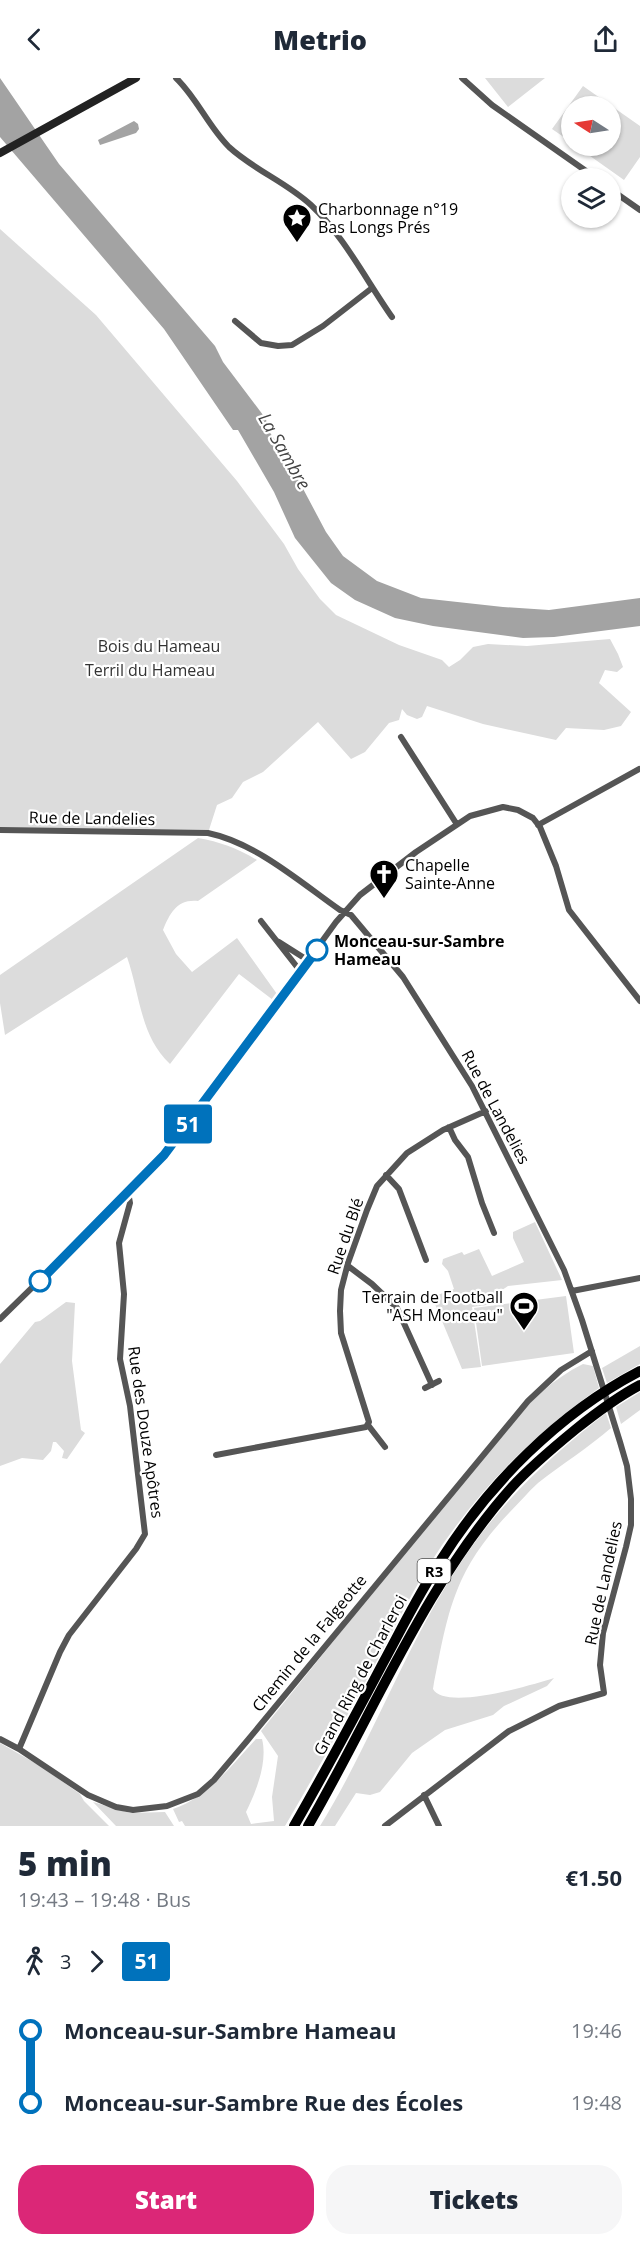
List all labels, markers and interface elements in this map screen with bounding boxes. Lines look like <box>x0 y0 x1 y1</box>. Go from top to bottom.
text: Metrio <box>273 21 367 58</box>
icon: back <box>18 23 51 56</box>
icon: share <box>589 23 622 56</box>
north arrow <box>561 96 621 156</box>
map controls <box>561 96 621 228</box>
button: layers <box>561 168 621 228</box>
place label: Charbonnage n°19 Bas Longs Prés <box>318 198 458 238</box>
place icon: Charbonnage n°19 Bas Longs Prés <box>281 202 313 244</box>
water label: La Sambre <box>253 408 317 494</box>
park label: Bois du Hameau <box>98 635 220 657</box>
park label: Terril du Hameau <box>85 659 215 681</box>
street label: Rue de Landelies <box>29 806 155 830</box>
place label: Chapelle Sainte-Anne <box>405 854 495 894</box>
church icon: Chapelle Sainte-Anne <box>368 858 400 900</box>
place label: Monceau-sur-Sambre Hameau <box>334 930 504 970</box>
marker: Monceau-sur-Sambre Hameau <box>306 939 328 961</box>
street label: Rue de Landelies <box>457 1046 535 1168</box>
line badge: 51 <box>161 1104 215 1144</box>
text: 51 <box>176 1110 200 1138</box>
street label: Rue du Blé <box>322 1195 368 1277</box>
unlabelled marker <box>29 1270 51 1292</box>
place label: Terrain de Football "ASH Monceau" <box>362 1286 503 1326</box>
sports icon: Terrain de Football "ASH Monceau" <box>508 1290 540 1332</box>
street label: Rue des Douze Apôtres <box>123 1345 169 1519</box>
street label: Rue de Landelies <box>579 1519 627 1647</box>
road number: R3 <box>418 1559 450 1583</box>
street label: Chemin de la Falgeotte <box>247 1570 371 1716</box>
street label: Grand Ring de Charleroi <box>308 1591 412 1759</box>
text: 5 min <box>18 1841 112 1886</box>
text: €1.50 <box>565 1862 622 1892</box>
text: 19:43 – 19:48 · Bus <box>18 1886 191 1913</box>
icon: walk <box>18 1945 51 1978</box>
icon: forward <box>80 1945 113 1978</box>
text: 51 <box>134 1947 158 1975</box>
text: 3 <box>60 1948 71 1975</box>
text: Monceau-sur-Sambre Hameau <box>64 2015 397 2045</box>
text: 19:46 <box>571 2017 622 2044</box>
text: Monceau-sur-Sambre Rue des Écoles <box>64 2087 463 2117</box>
text: 19:48 <box>571 2089 622 2116</box>
button: Start <box>18 2165 314 2234</box>
button: Tickets <box>326 2165 622 2234</box>

